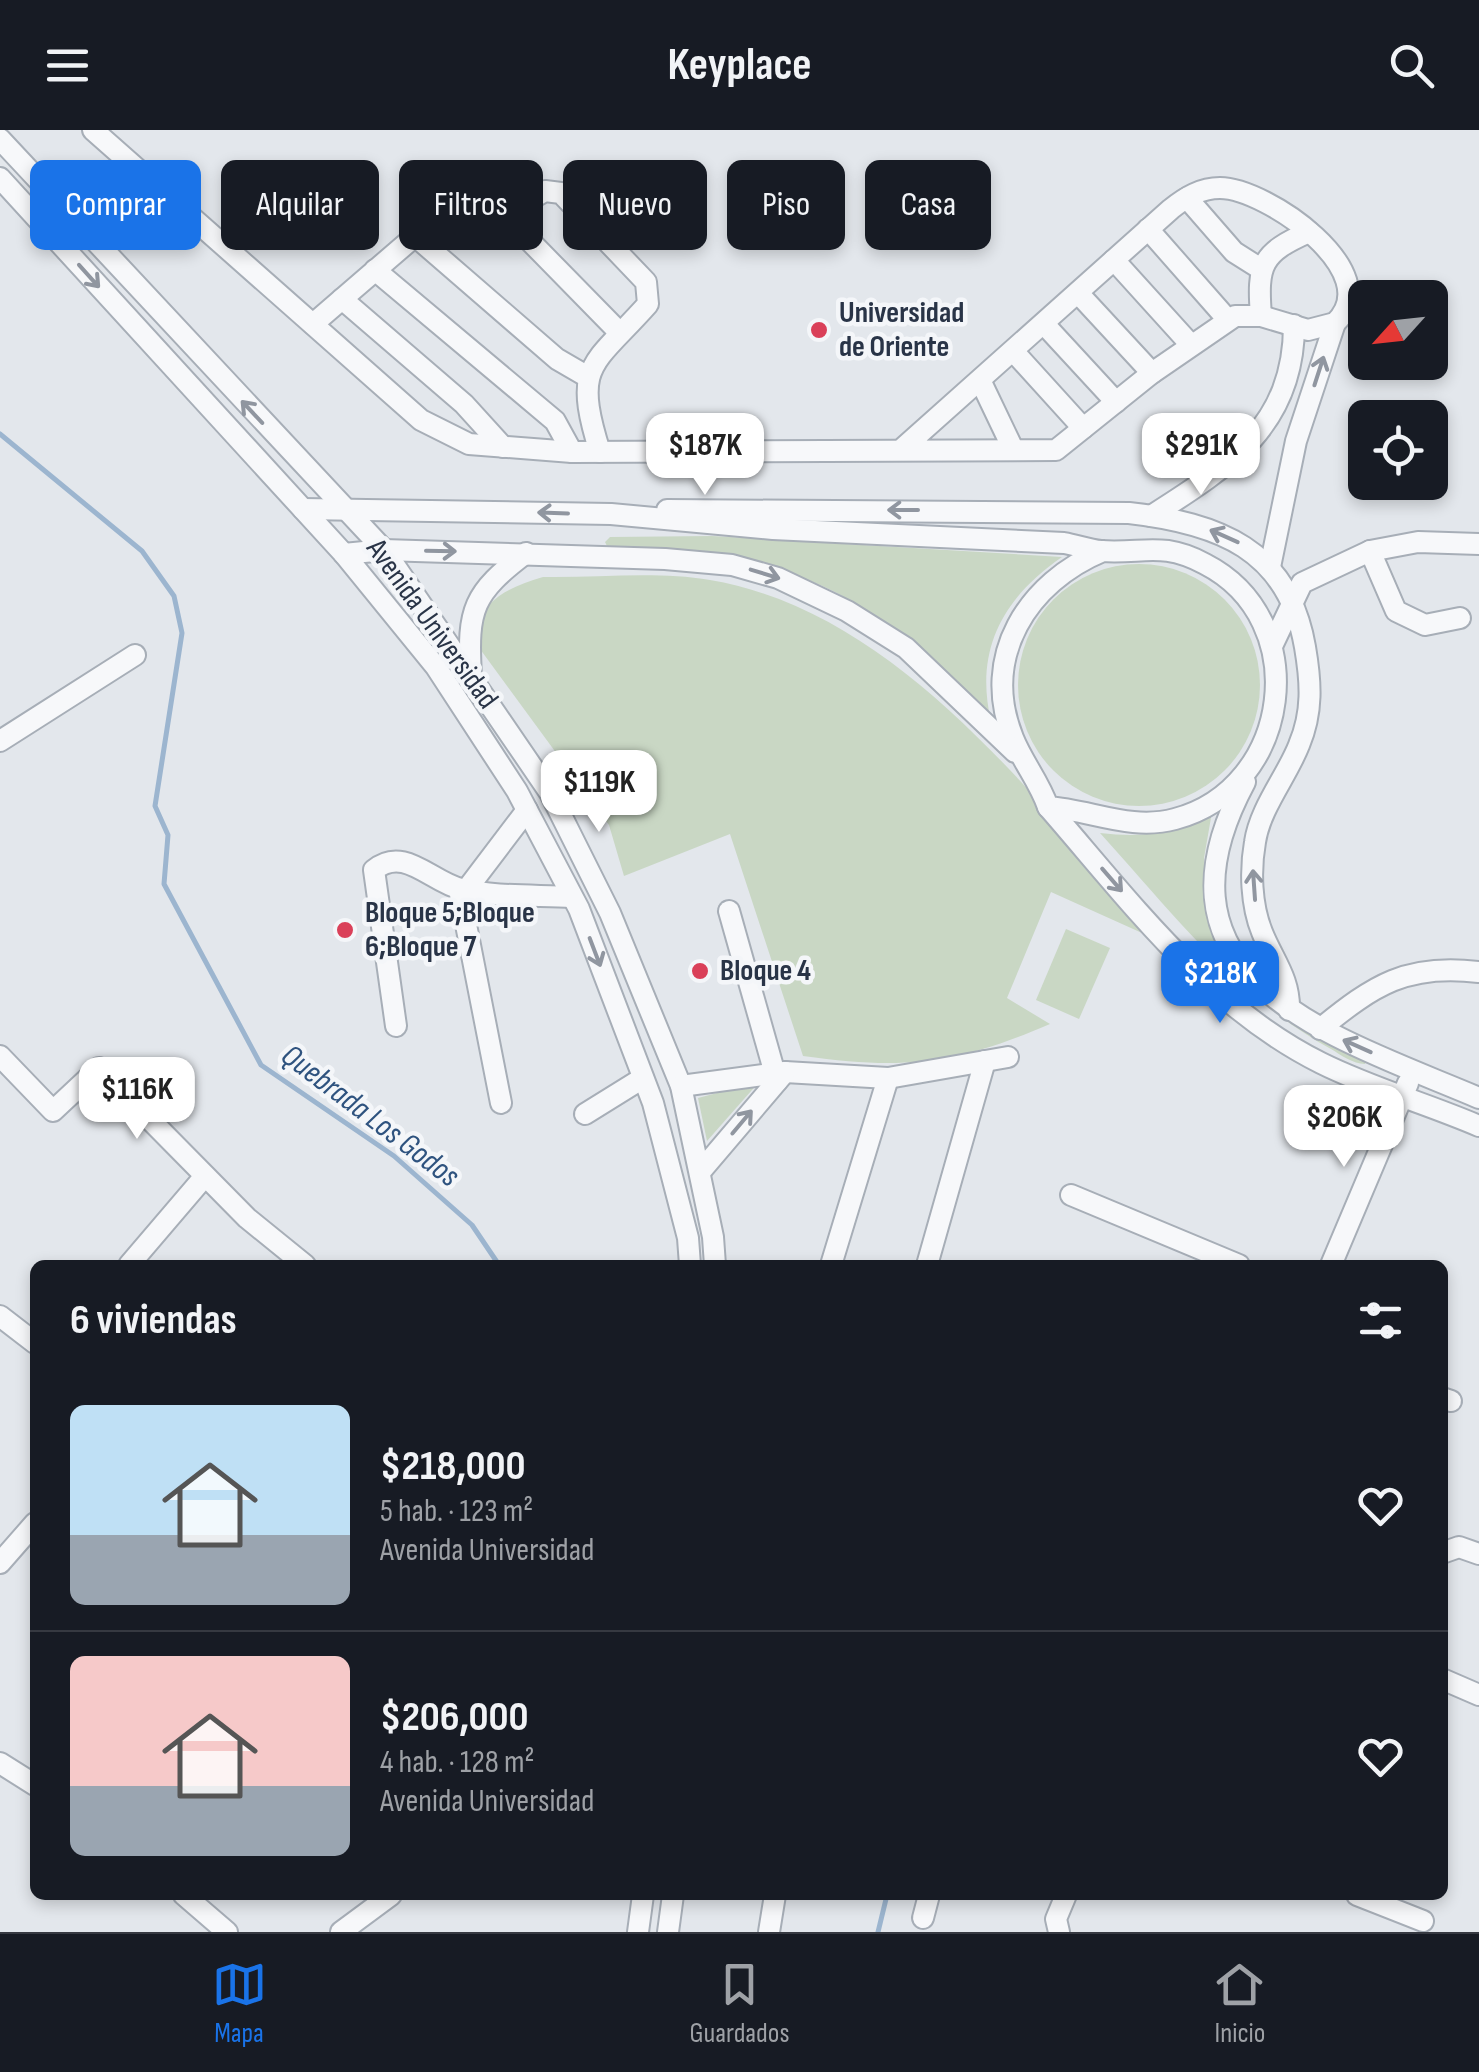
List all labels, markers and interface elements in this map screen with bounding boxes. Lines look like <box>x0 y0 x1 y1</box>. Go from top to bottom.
icon: menu <box>40 38 95 93</box>
text: Keyplace <box>667 38 812 93</box>
icon: search <box>1384 38 1439 93</box>
chip: Comprar <box>30 160 201 250</box>
chip: Alquilar <box>221 160 379 250</box>
chip: Filtros <box>399 160 543 250</box>
chip: Nuevo <box>563 160 707 250</box>
chip: Piso <box>727 160 845 250</box>
chip: Casa <box>865 160 991 250</box>
one-way arrow <box>78 263 101 288</box>
north arrow <box>1348 280 1448 380</box>
map controls <box>1348 280 1448 500</box>
place label: Universidad de Oriente <box>839 295 964 365</box>
marker: Universidad de Oriente <box>808 319 830 341</box>
one-way arrow <box>1312 355 1330 387</box>
button: locate <box>1348 400 1448 500</box>
one-way arrow <box>240 401 264 425</box>
pin: $187K <box>635 413 775 498</box>
pin: $291K <box>1131 413 1271 498</box>
text: $187K <box>668 426 742 465</box>
text: $291K <box>1164 426 1238 465</box>
one-way arrow <box>887 500 920 520</box>
one-way arrow <box>537 503 569 522</box>
one-way arrow <box>1210 525 1240 544</box>
street label: Avenida Universidad <box>358 531 506 716</box>
one-way arrow <box>425 542 457 561</box>
one-way arrow <box>748 566 780 584</box>
pin: $119K <box>529 750 669 835</box>
text: $119K <box>563 763 635 802</box>
one-way arrow <box>1100 867 1123 892</box>
one-way arrow <box>1244 869 1263 901</box>
place label: Bloque 5;Bloque 6;Bloque 7 <box>365 895 535 965</box>
marker: Bloque 5;Bloque 6;Bloque 7 <box>334 919 356 941</box>
one-way arrow <box>587 936 605 967</box>
pin: $218K <box>1150 941 1290 1026</box>
place label: Bloque 4 <box>720 953 811 989</box>
text: $218K <box>1183 954 1257 993</box>
marker: Bloque 4 <box>689 960 711 982</box>
water label: Quebrada Los Godos <box>273 1036 467 1196</box>
one-way arrow <box>1342 1036 1373 1054</box>
pin: $116K <box>67 1057 207 1142</box>
text: $116K <box>101 1070 173 1109</box>
pin: $206K <box>1274 1085 1414 1170</box>
text: $206K <box>1306 1098 1382 1137</box>
one-way arrow <box>731 1110 753 1136</box>
icon: filters <box>1353 1293 1408 1348</box>
text: 6 viviendas <box>70 1295 237 1346</box>
text: $218,000 <box>380 1441 526 1492</box>
icon: home <box>150 1445 270 1565</box>
icon: heart <box>1353 1478 1408 1533</box>
text: 5 hab. · 123 m² <box>380 1492 533 1531</box>
text: Avenida Universidad <box>380 1531 594 1570</box>
text: $206,000 <box>380 1692 529 1743</box>
icon: home <box>150 1696 270 1816</box>
icon: heart <box>1353 1729 1408 1784</box>
text: 4 hab. · 128 m² <box>380 1743 534 1782</box>
text: Avenida Universidad <box>380 1782 594 1821</box>
tab: Mapa <box>212 1957 267 2050</box>
tab: Guardados <box>690 1957 789 2050</box>
tab: Inicio <box>1212 1957 1267 2050</box>

